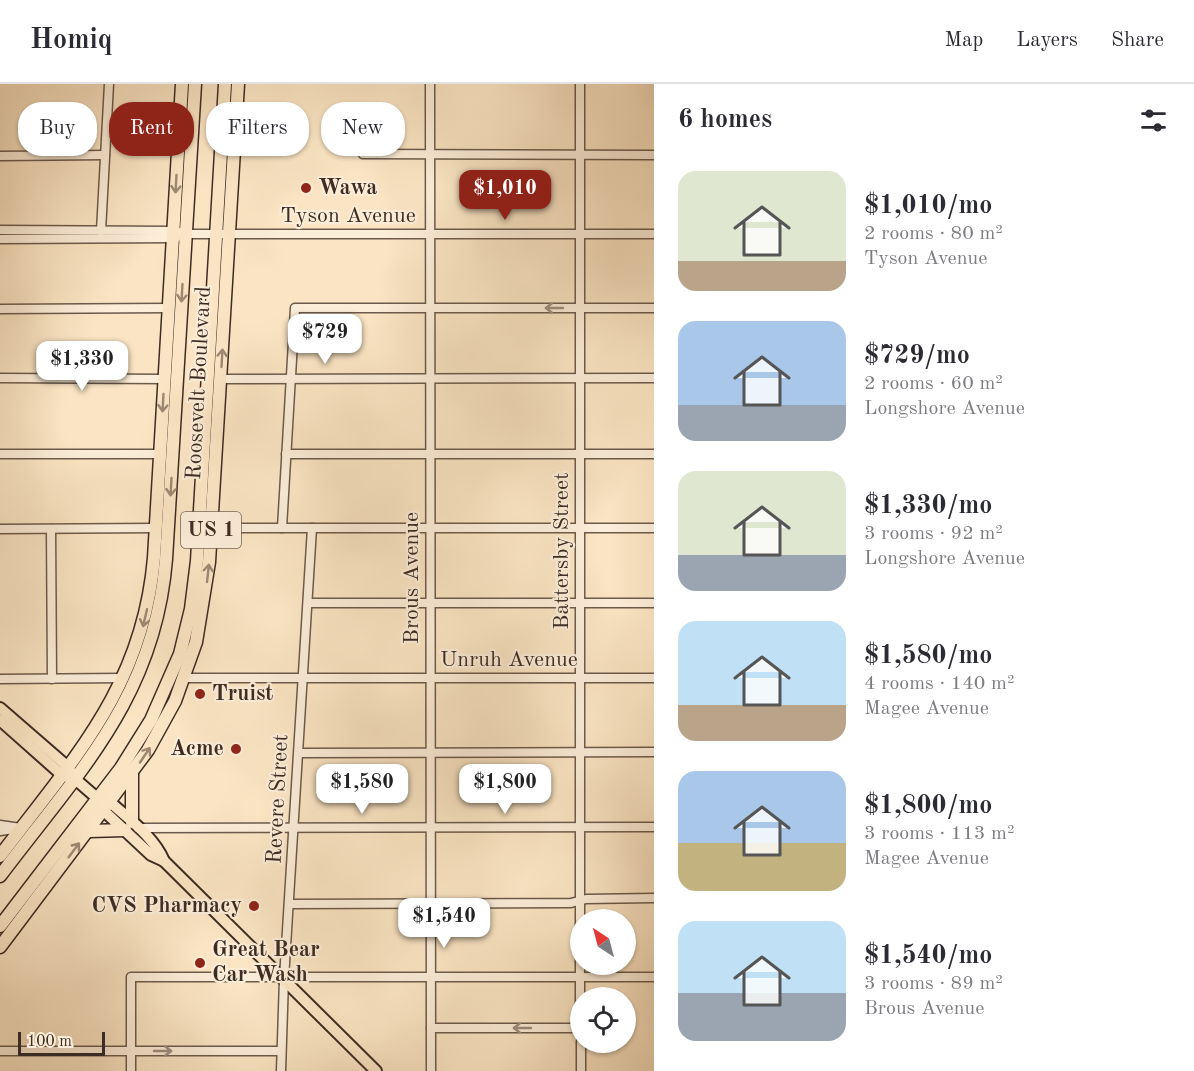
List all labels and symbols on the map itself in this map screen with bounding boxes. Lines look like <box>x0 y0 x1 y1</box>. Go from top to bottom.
pin: $1,010 <box>456 170 554 221</box>
one-way arrow <box>171 174 182 194</box>
place label: Wawa <box>318 177 378 199</box>
marker: Wawa <box>299 181 313 195</box>
street label: Tyson Avenue <box>280 205 416 227</box>
one-way arrow <box>176 282 187 302</box>
street label: Roosevelt Boulevard <box>183 286 215 480</box>
one-way arrow <box>544 302 564 314</box>
pin: $729 <box>289 314 361 365</box>
pin: $1,330 <box>33 341 131 392</box>
one-way arrow <box>216 348 227 368</box>
one-way arrow <box>158 392 169 412</box>
street label: Battersby Street <box>551 472 573 630</box>
one-way arrow <box>165 477 176 497</box>
road number: US 1 <box>181 512 241 548</box>
street label: Brous Avenue <box>401 512 423 644</box>
one-way arrow <box>203 564 214 584</box>
one-way arrow <box>139 607 150 627</box>
street label: Unruh Avenue <box>440 649 578 671</box>
place label: Truist <box>212 683 273 705</box>
marker: Truist <box>193 687 207 701</box>
street label: Revere Street <box>264 733 292 865</box>
place label: Acme <box>170 738 224 760</box>
marker: Acme <box>229 742 243 756</box>
one-way arrow <box>139 748 151 764</box>
pin: $1,580 <box>313 764 411 815</box>
pin: $1,800 <box>456 764 554 815</box>
one-way arrow <box>67 843 80 859</box>
place label: CVS Pharmacy <box>92 895 242 917</box>
pin: $1,540 <box>395 898 493 949</box>
marker: CVS Pharmacy <box>247 899 261 913</box>
north arrow <box>570 909 636 975</box>
place label: Great Bear Car Wash <box>212 939 320 986</box>
marker: Great Bear Car Wash <box>193 956 207 970</box>
one-way arrow <box>513 1022 533 1034</box>
scale bar <box>18 1029 105 1056</box>
one-way arrow <box>153 1045 173 1057</box>

